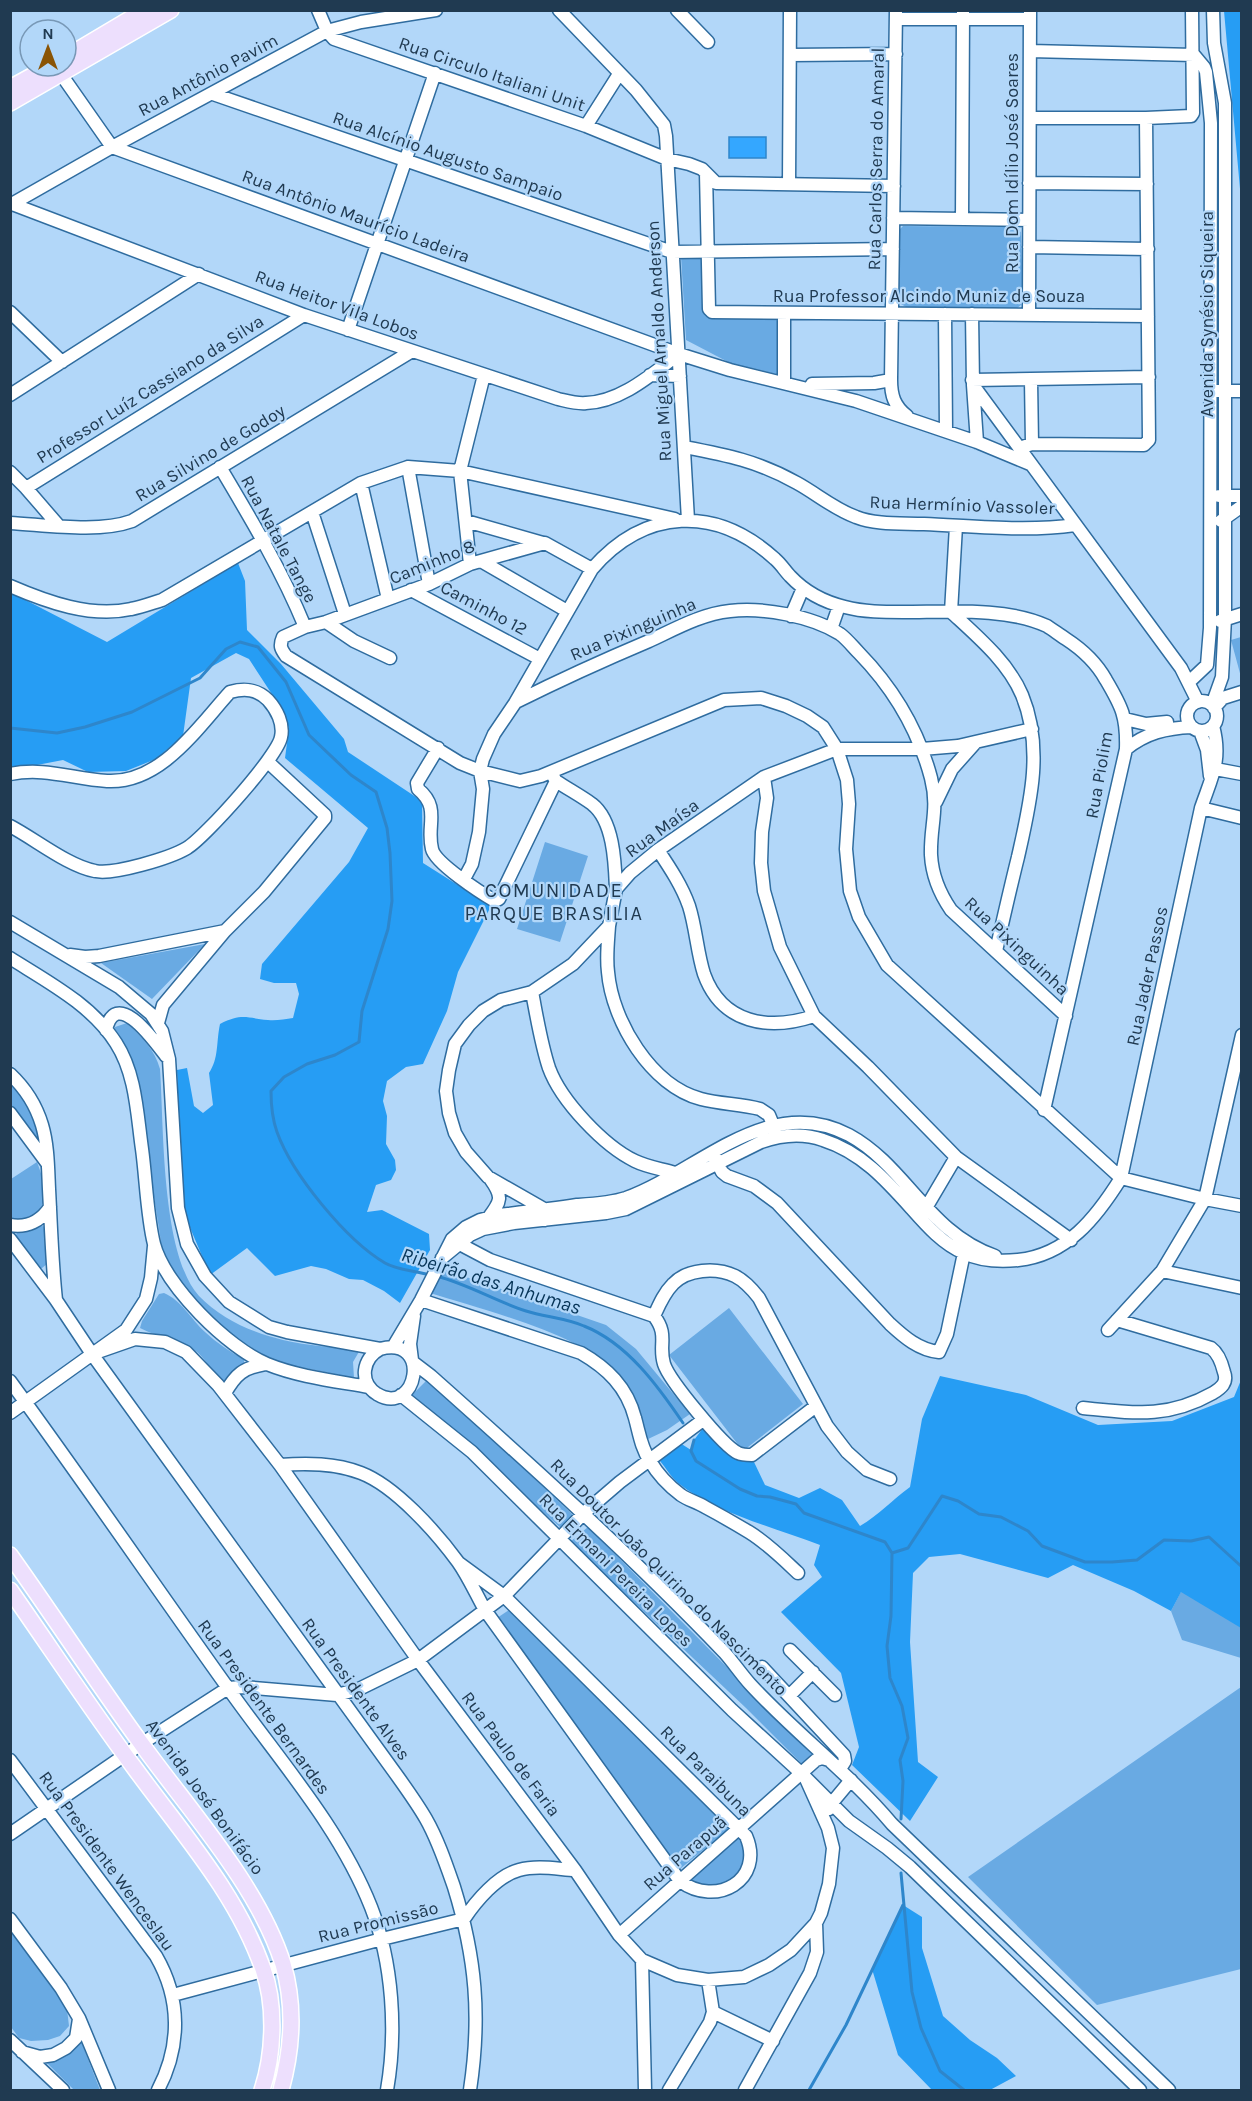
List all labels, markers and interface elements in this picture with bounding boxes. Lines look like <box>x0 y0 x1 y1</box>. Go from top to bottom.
north arrow <box>18 18 78 78</box>
text: N <box>42 24 54 43</box>
street label: Rua Antônio Pavim <box>134 29 282 121</box>
street label: Rua Circulo Italiani Unit <box>396 32 588 116</box>
street label: Rua Carlos Serra do Amaral <box>863 47 889 271</box>
street label: Rua Dom Idílio José Soares <box>1001 53 1023 273</box>
street label: Rua Alcínio Augusto Sampaio <box>330 106 566 206</box>
street label: Rua Antônio Maurício Ladeira <box>239 164 473 268</box>
street label: Avenida Synésio Siqueira <box>1196 211 1218 417</box>
street label: Rua Miguel Arnaldo Anderson <box>642 220 676 462</box>
street label: Rua Heitor Vila Lobos <box>252 265 422 345</box>
street label: Rua Professor Alcindo Muniz de Souza <box>773 285 1085 307</box>
street label: Professor Luíz Cassiano da Silva <box>32 310 268 468</box>
street label: Rua Silvino de Godoy <box>131 399 290 507</box>
street label: Rua Natale Tange <box>236 472 322 606</box>
street label: Rua Hermínio Vassoler <box>869 491 1056 519</box>
street label: Caminho 8 <box>386 535 478 589</box>
street label: Caminho 12 <box>437 576 531 640</box>
street label: Rua Pixinguinha <box>567 593 699 665</box>
street label: Rua Piolim <box>1080 730 1118 820</box>
street label: Rua Maísa <box>621 794 703 862</box>
district label: COMUNIDADE PARQUE BRASILIA <box>465 879 643 925</box>
street label: Rua Pixinguinha <box>960 892 1074 1000</box>
street label: Rua Jader Passos <box>1121 904 1173 1048</box>
water label: Ribeirão das Anhumas <box>398 1243 584 1319</box>
street label: Rua Doutor João Quirino do Nascimento <box>546 1454 792 1700</box>
street label: Rua Ermani Pereira Lopes <box>535 1489 697 1651</box>
street label: Rua Presidente Alves <box>297 1613 415 1765</box>
street label: Rua Presidente Bernardes <box>193 1615 335 1799</box>
street label: Rua Paulo de Faria <box>457 1687 565 1821</box>
street label: Avenida José Bonifácio <box>141 1715 269 1879</box>
street label: Rua Paraibuna <box>656 1721 756 1821</box>
street label: Rua Presidente Wenceslau <box>34 1767 180 1955</box>
street label: Rua Parapuã <box>639 1811 731 1895</box>
street label: Rua Promissão <box>316 1896 440 1948</box>

